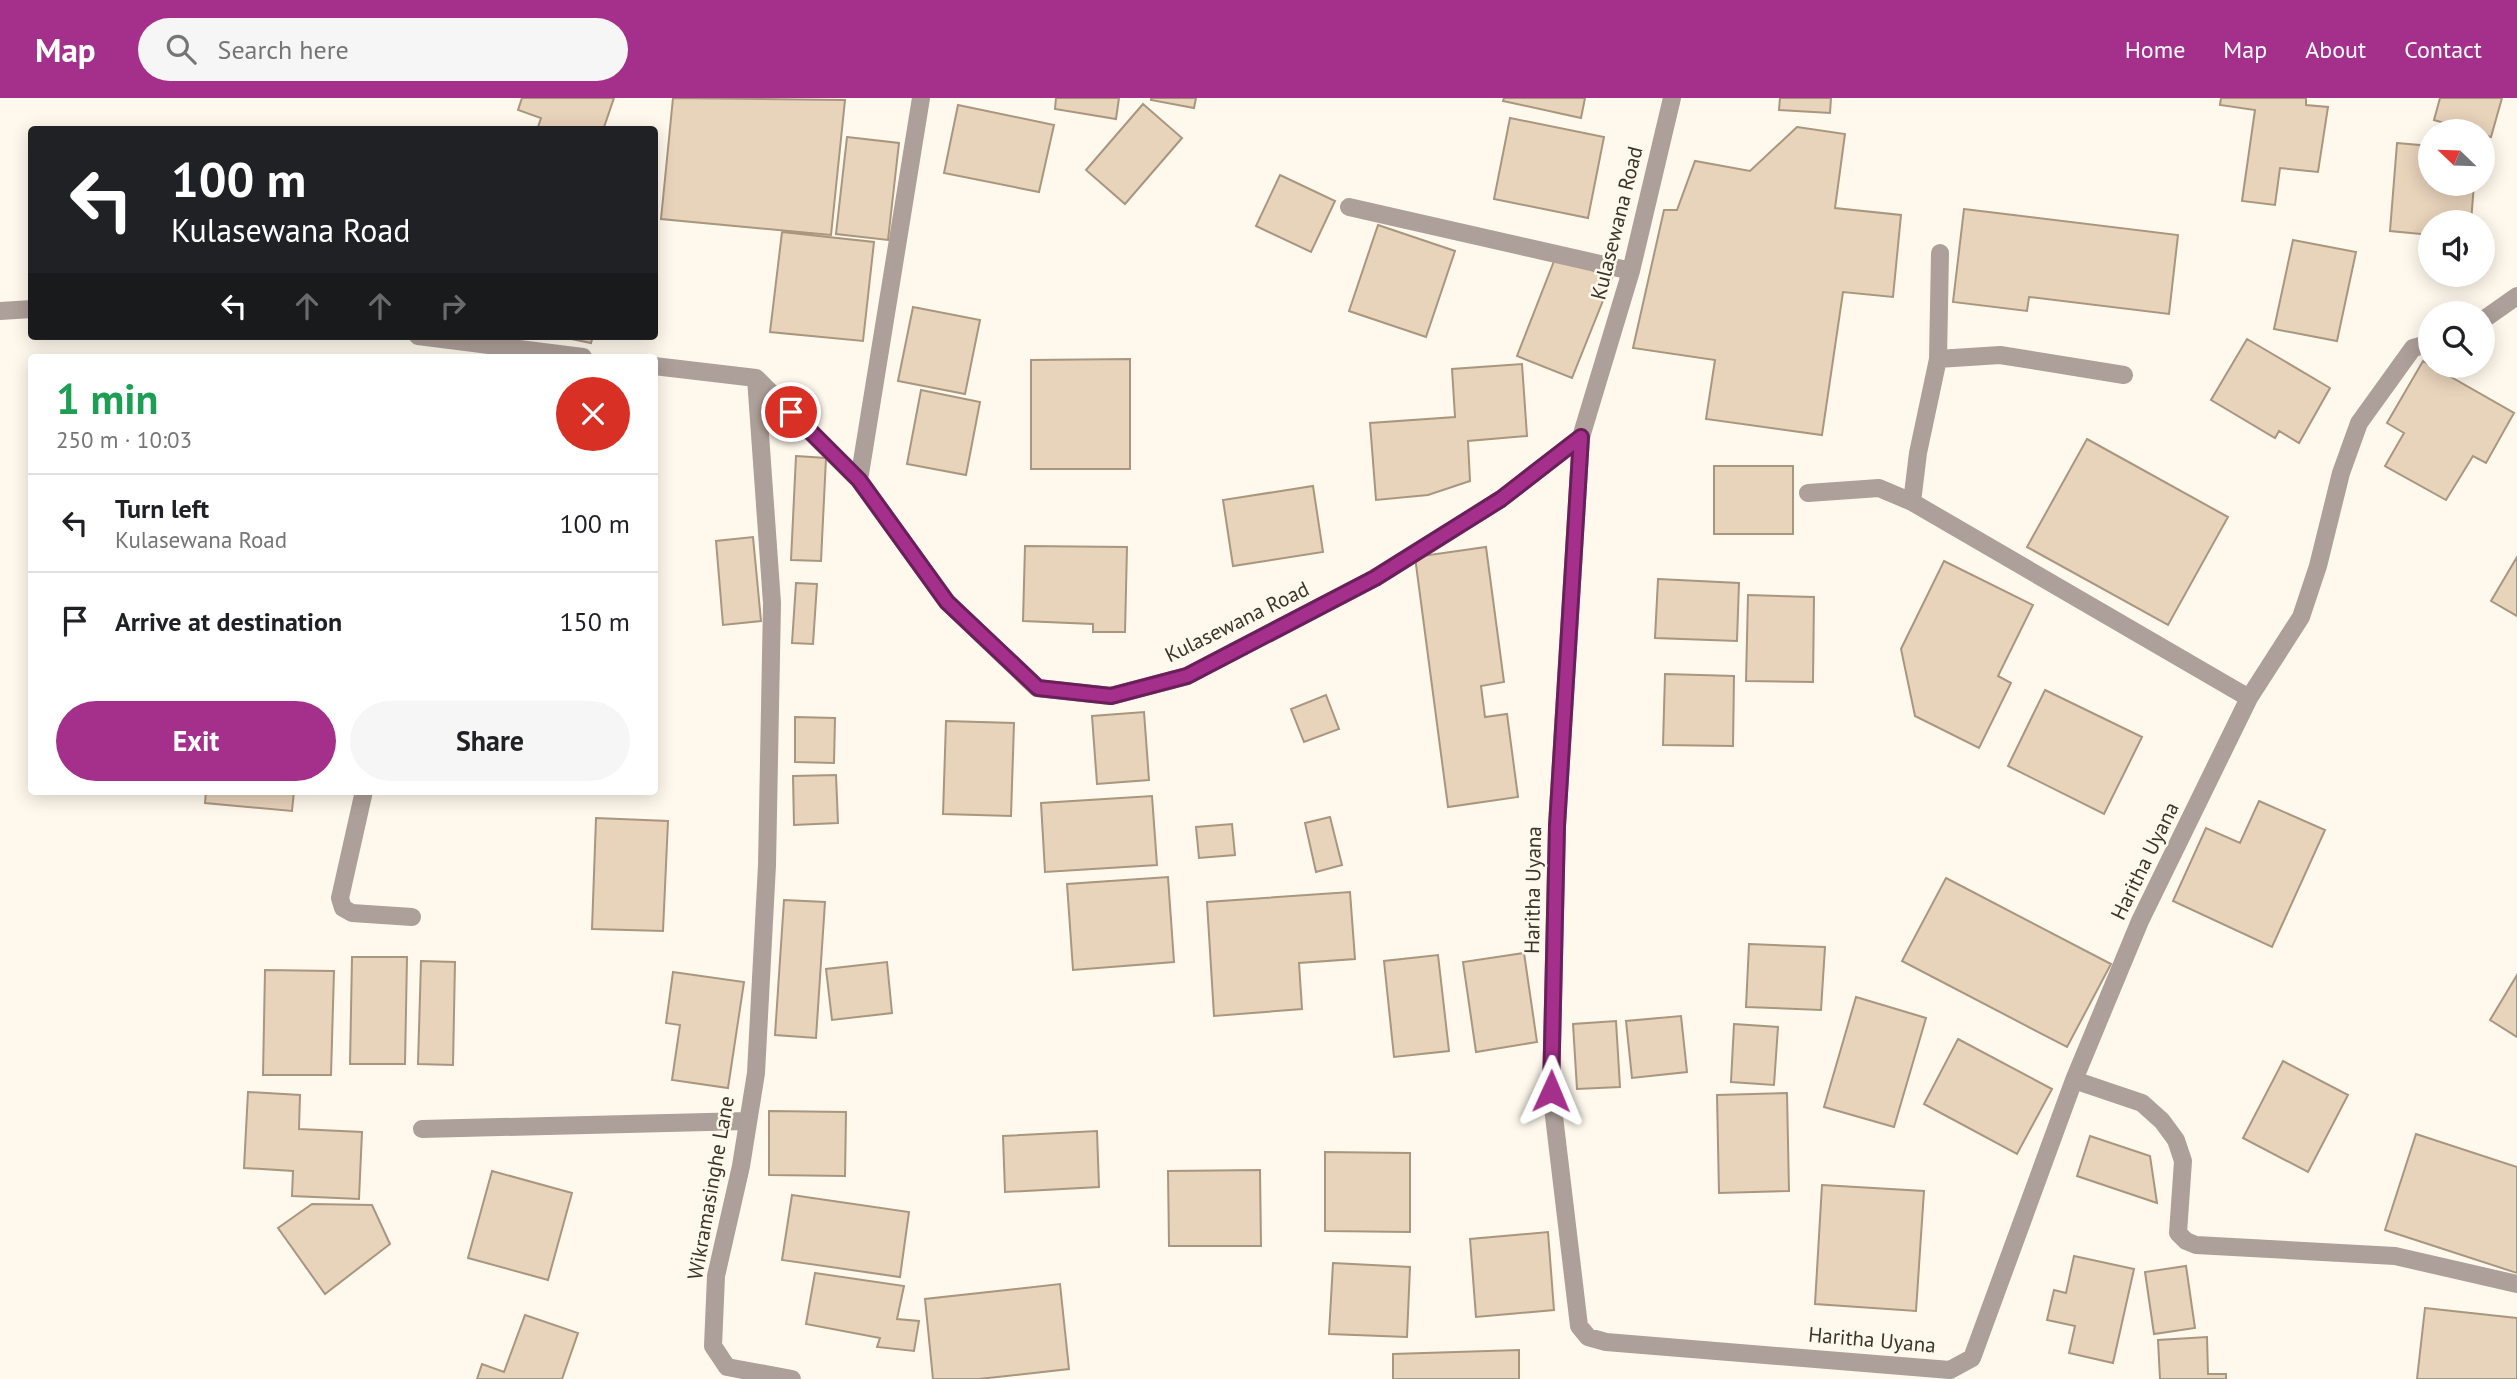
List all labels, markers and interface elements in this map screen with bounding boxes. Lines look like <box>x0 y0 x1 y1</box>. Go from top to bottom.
search box <box>138 18 628 81</box>
text: Map <box>35 28 96 71</box>
icon: search <box>162 30 200 68</box>
text: Search here <box>218 33 349 66</box>
text: Home <box>2125 34 2185 65</box>
text: Map <box>2223 34 2267 65</box>
text: About <box>2305 34 2366 65</box>
text: Contact <box>2404 34 2482 65</box>
north arrow <box>2418 119 2496 196</box>
map controls <box>2418 119 2495 378</box>
street label: Kulasewana Road <box>1584 143 1649 302</box>
text: 100 m <box>171 147 306 211</box>
icon: left <box>56 154 147 245</box>
text: Kulasewana Road <box>171 209 411 251</box>
button: sound <box>2418 210 2495 287</box>
icon: left <box>215 287 253 325</box>
icon: ahead <box>288 287 326 325</box>
icon: ahead <box>361 287 399 325</box>
icon: right <box>434 287 472 325</box>
button: search <box>2418 301 2495 378</box>
text: 1 min <box>56 371 158 426</box>
button: close <box>556 377 630 451</box>
pin <box>761 382 821 442</box>
icon: arrive <box>772 393 810 431</box>
text: 250 m · 10:03 <box>56 425 192 454</box>
text: Turn left <box>115 492 209 525</box>
icon: left <box>56 504 94 542</box>
text: 100 m <box>559 507 630 540</box>
text: Kulasewana Road <box>115 525 287 554</box>
street label: Kulasewana Road <box>1160 575 1313 668</box>
icon: arrive <box>56 602 94 640</box>
text: Arrive at destination <box>115 605 342 638</box>
text: 150 m <box>559 605 630 638</box>
button: Exit <box>56 701 336 781</box>
button: Share <box>350 701 630 781</box>
street label: Haritha Uyana <box>2104 797 2185 924</box>
street label: Haritha Uyana <box>1518 826 1547 954</box>
position arrow <box>1514 1054 1588 1128</box>
street label: Wikramasinghe Lane <box>681 1094 740 1282</box>
street label: Haritha Uyana <box>1807 1320 1937 1359</box>

